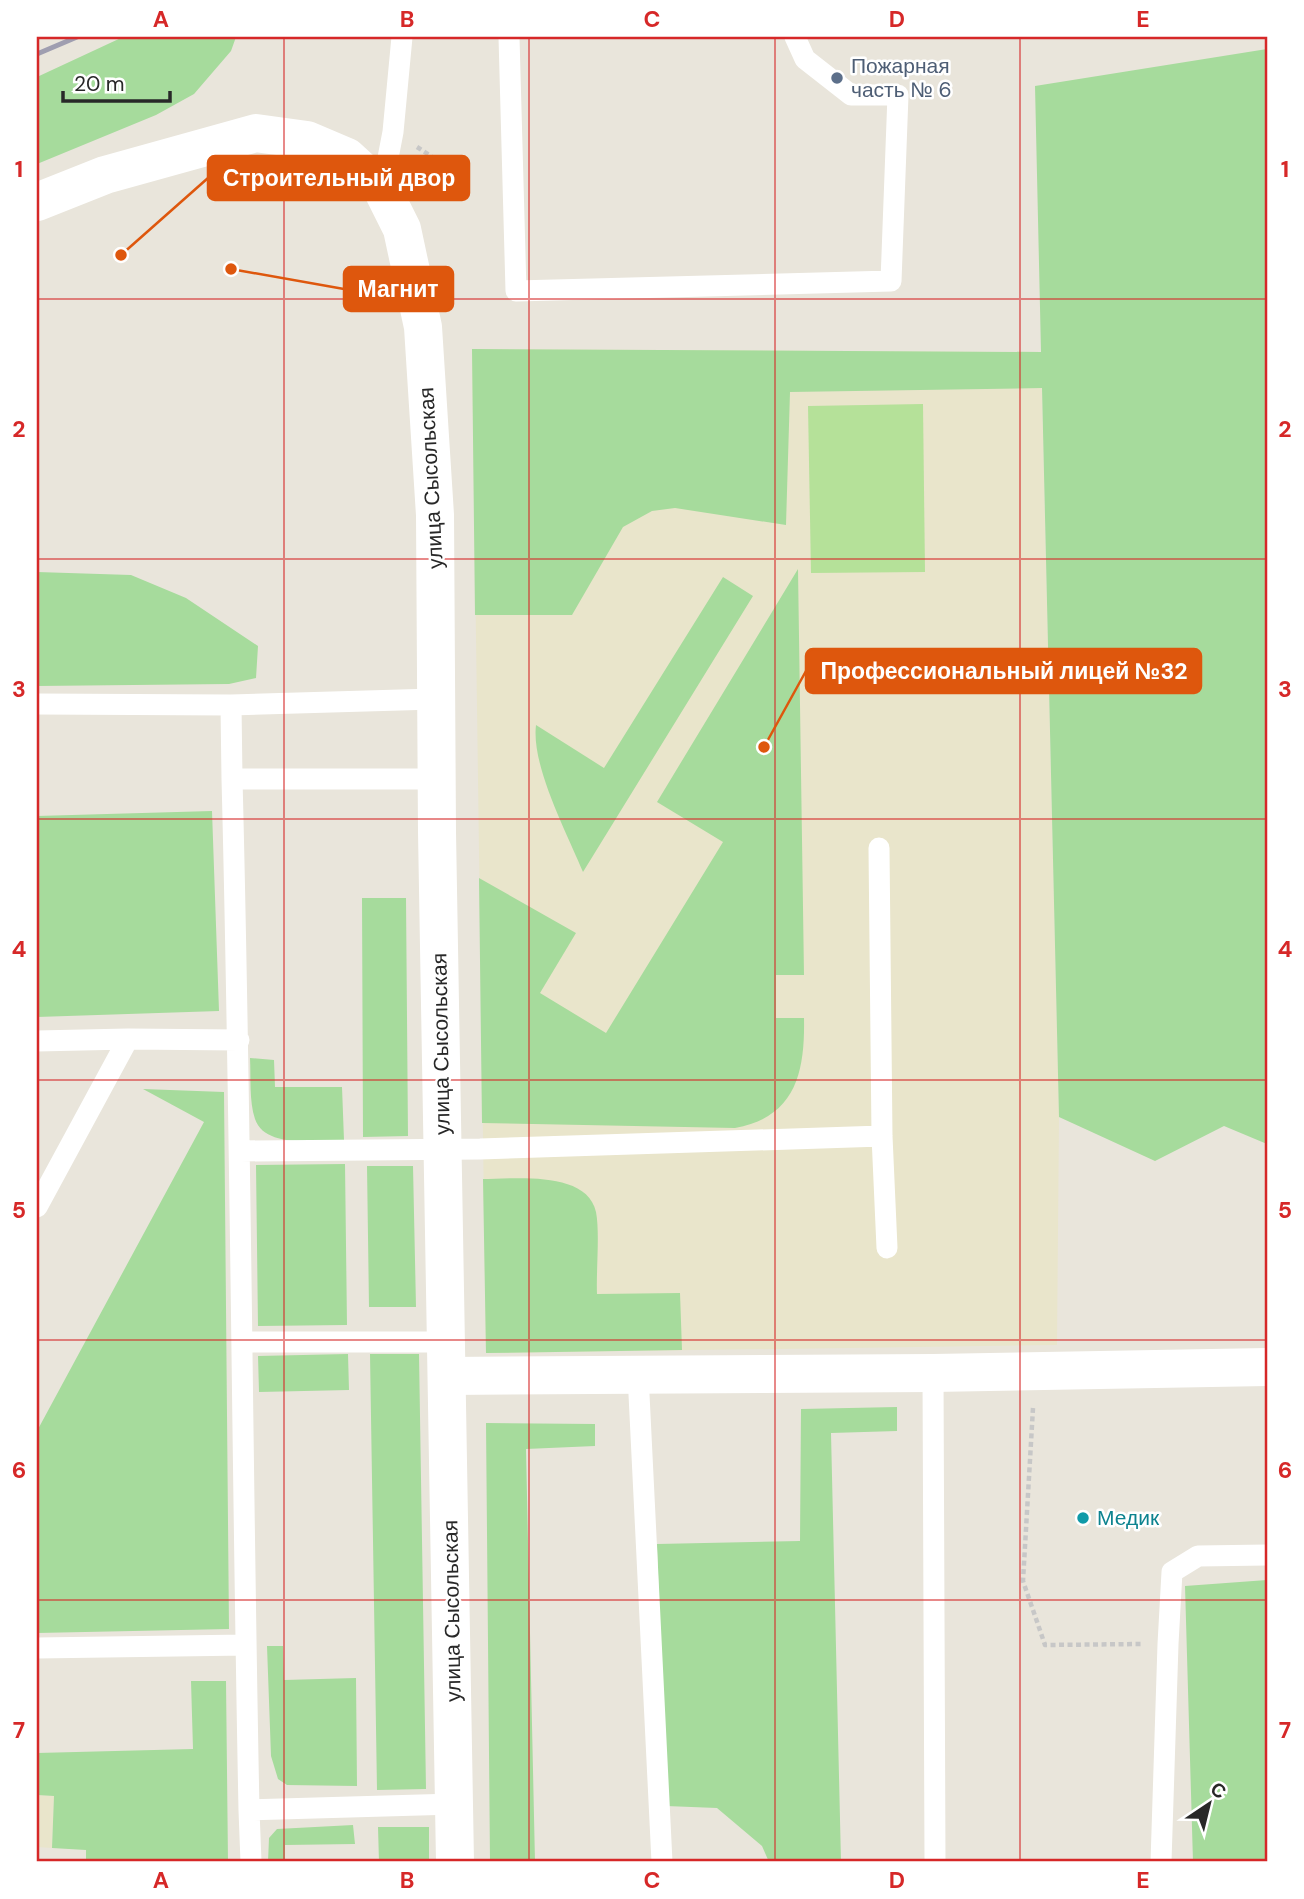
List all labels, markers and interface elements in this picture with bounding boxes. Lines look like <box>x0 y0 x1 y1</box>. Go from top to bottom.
text: A <box>153 4 169 34</box>
text: B <box>400 4 414 34</box>
text: C <box>644 4 660 34</box>
text: D <box>889 4 905 34</box>
text: E <box>1136 4 1150 34</box>
place label: Пожарная часть № 6 <box>851 52 952 104</box>
scale bar <box>63 60 170 104</box>
text: 20 m <box>74 70 125 98</box>
marker: Пожарная часть № 6 <box>829 70 845 86</box>
text: 1 <box>15 154 23 184</box>
text: 1 <box>1281 154 1289 184</box>
callout: Строительный двор <box>208 156 469 200</box>
text: Строительный двор <box>223 163 455 193</box>
callout: Магнит <box>344 267 453 311</box>
text: Магнит <box>357 274 439 304</box>
street label: улица Сысольская <box>412 386 450 570</box>
text: 2 <box>12 414 26 444</box>
text: 2 <box>1278 414 1292 444</box>
callout: Профессиональный лицей №32 <box>806 649 1201 693</box>
text: Профессиональный лицей №32 <box>820 656 1188 686</box>
text: 3 <box>12 674 26 704</box>
text: 3 <box>1278 674 1292 704</box>
text: 4 <box>12 934 27 964</box>
text: 4 <box>1278 934 1293 964</box>
street label: улица Сысольская <box>425 953 457 1135</box>
text: 5 <box>12 1195 26 1225</box>
text: 5 <box>1278 1195 1292 1225</box>
text: 6 <box>12 1455 26 1485</box>
text: 6 <box>1278 1455 1292 1485</box>
place label: Медик <box>1097 1504 1160 1532</box>
marker: Медик <box>1075 1510 1091 1526</box>
street label: улица Сысольская <box>436 1520 468 1702</box>
text: 7 <box>13 1715 25 1745</box>
text: 7 <box>1279 1715 1291 1745</box>
north arrow <box>1174 1770 1244 1840</box>
text: С <box>1206 1776 1231 1805</box>
text: A <box>153 1865 169 1895</box>
text: B <box>400 1865 414 1895</box>
text: C <box>644 1865 660 1895</box>
text: D <box>889 1865 905 1895</box>
text: E <box>1136 1865 1150 1895</box>

